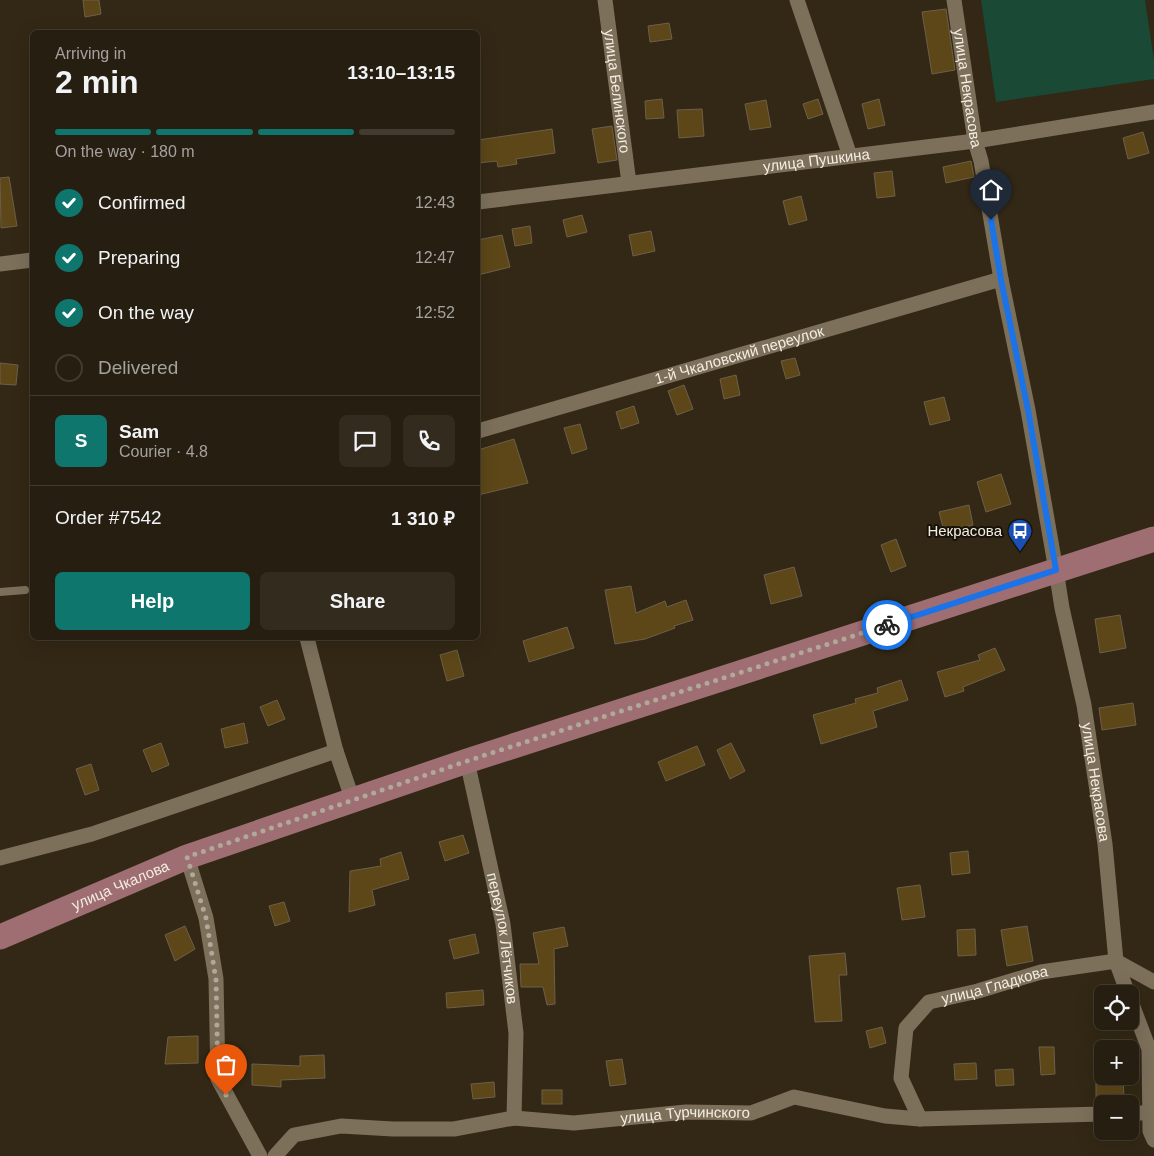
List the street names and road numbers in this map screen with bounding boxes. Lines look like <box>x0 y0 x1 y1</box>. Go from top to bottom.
street label: улица Некрасова <box>950 27 986 150</box>
street label: улица Белинского <box>601 28 634 154</box>
street label: улица Пушкина <box>762 145 871 175</box>
street label: 1-й Чкаловский переулок <box>653 322 826 387</box>
street label: улица Некрасова <box>1079 721 1114 843</box>
street label: улица Чкалова <box>69 856 172 913</box>
street label: переулок Лётчиков <box>484 871 521 1005</box>
street label: улица Гладкова <box>940 962 1049 1007</box>
street label: улица Турчинского <box>620 1103 750 1126</box>

